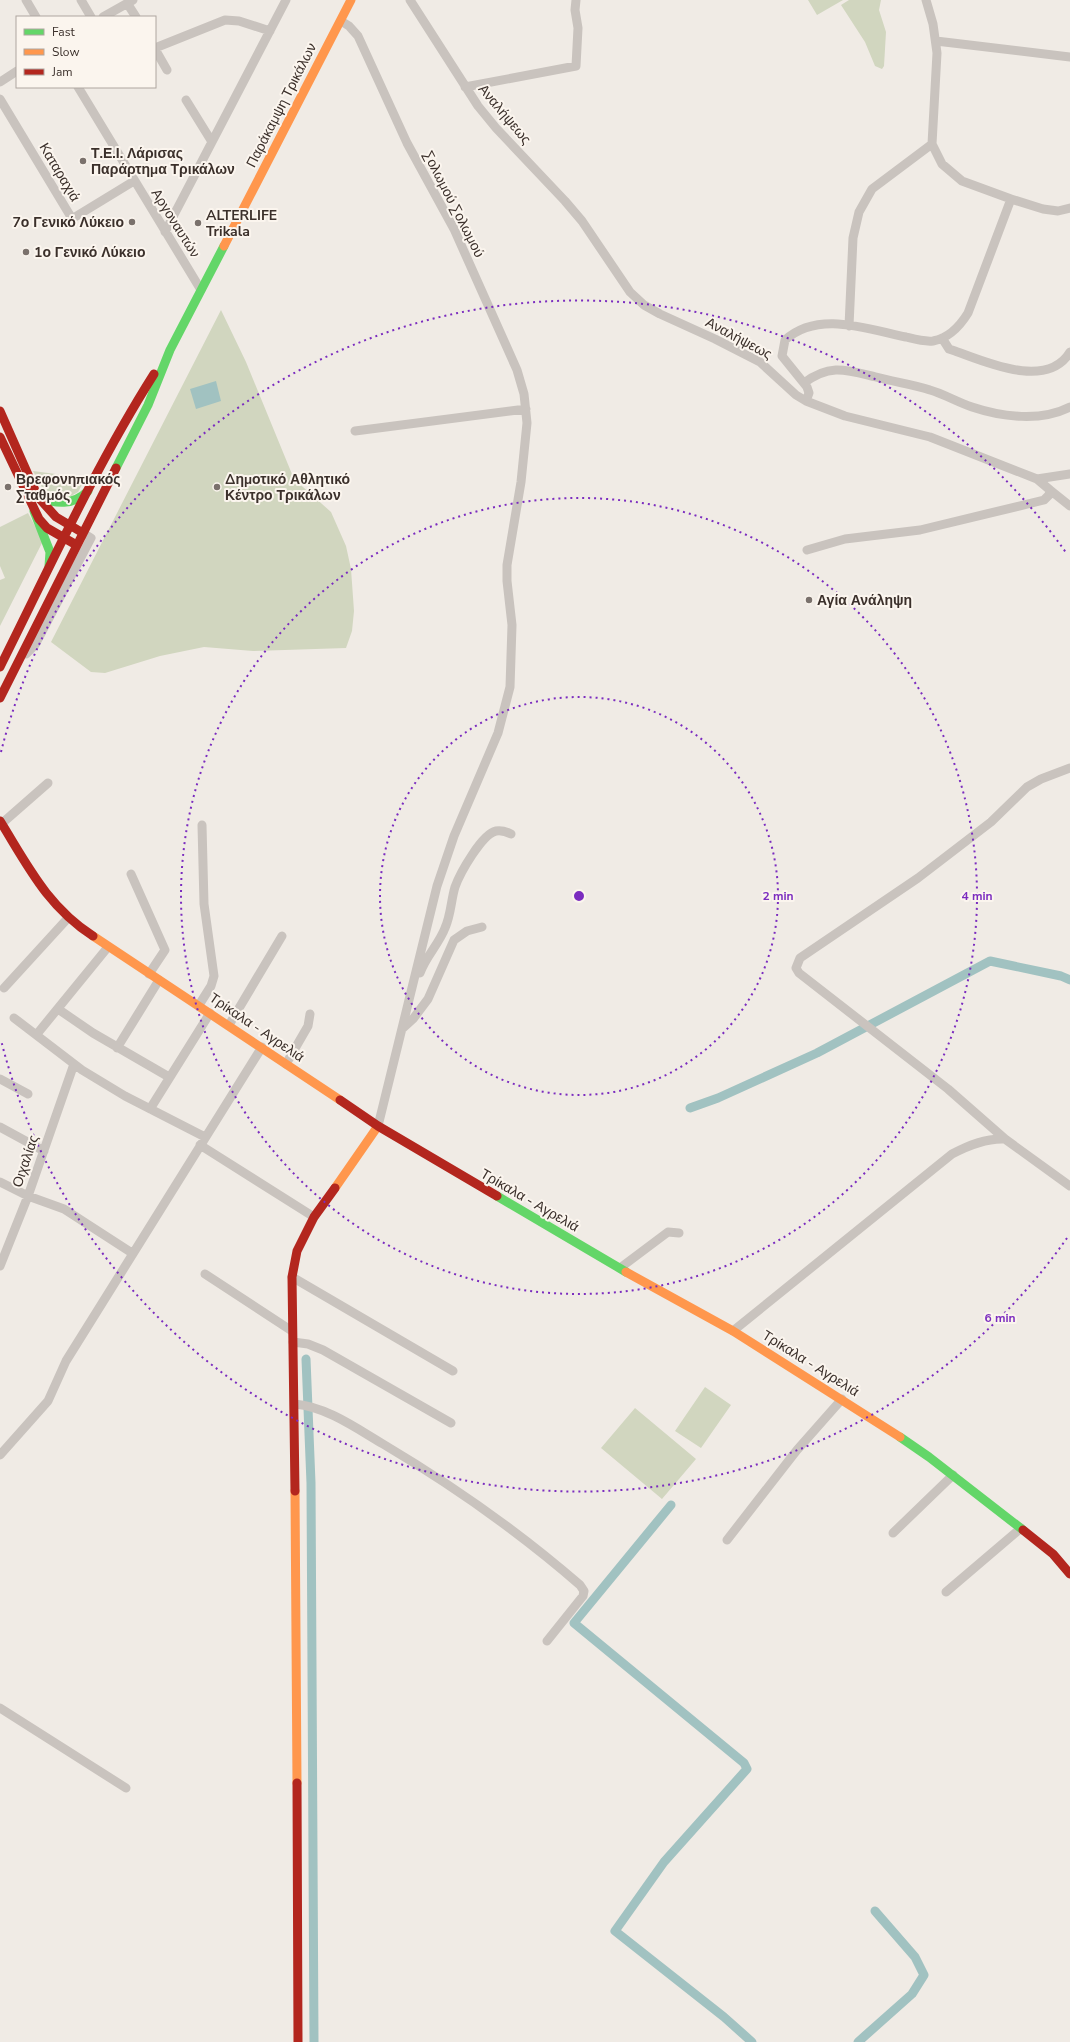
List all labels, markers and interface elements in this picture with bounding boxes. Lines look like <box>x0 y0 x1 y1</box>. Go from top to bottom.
legend <box>16 16 156 88</box>
text: Fast <box>52 24 75 40</box>
street label: Παράκαμψη Τρικάλων <box>242 40 321 171</box>
text: Slow <box>52 44 80 60</box>
text: Jam <box>51 64 73 80</box>
street label: Αναλήψεως <box>474 80 535 149</box>
street label: Καταραχιά <box>35 139 85 205</box>
place label: Τ.Ε.Ι. Λάρισας Παράρτημα Τρικάλων <box>91 144 235 179</box>
street label: Σολωμού Σολωμού <box>418 148 489 261</box>
marker: Τ.Ε.Ι. Λάρισας Παράρτημα Τρικάλων <box>78 156 88 166</box>
street label: Αργοναυτών <box>147 185 204 261</box>
place label: ALTERLIFE Trikala <box>206 206 277 241</box>
place label: 7ο Γενικό Λύκειο <box>12 213 124 232</box>
marker: 7ο Γενικό Λύκειο <box>127 217 137 227</box>
marker: ALTERLIFE Trikala <box>193 218 203 228</box>
place label: 1ο Γενικό Λύκειο <box>34 243 146 262</box>
marker: 1ο Γενικό Λύκειο <box>21 247 31 257</box>
street label: Αναλήψεως <box>702 313 776 364</box>
place label: Βρεφονηπιακός Σταθμός <box>16 470 121 505</box>
place label: Δημοτικό Αθλητικό Κέντρο Τρικάλων <box>225 470 350 505</box>
marker: Βρεφονηπιακός Σταθμός <box>3 482 13 492</box>
marker: Δημοτικό Αθλητικό Κέντρο Τρικάλων <box>212 482 222 492</box>
place label: Αγία Ανάληψη <box>817 591 912 610</box>
marker: Αγία Ανάληψη <box>804 595 814 605</box>
text: 2 min <box>762 888 794 904</box>
text: 4 min <box>961 888 993 904</box>
centre of rings <box>572 889 586 903</box>
street label: Τρίκαλα - Αγρελιά <box>205 988 308 1066</box>
street label: Οιχαλίας <box>8 1132 43 1190</box>
street label: Τρίκαλα - Αγρελιά <box>477 1164 583 1236</box>
text: 6 min <box>984 1310 1016 1326</box>
street label: Τρίκαλα - Αγρελιά <box>759 1326 863 1401</box>

